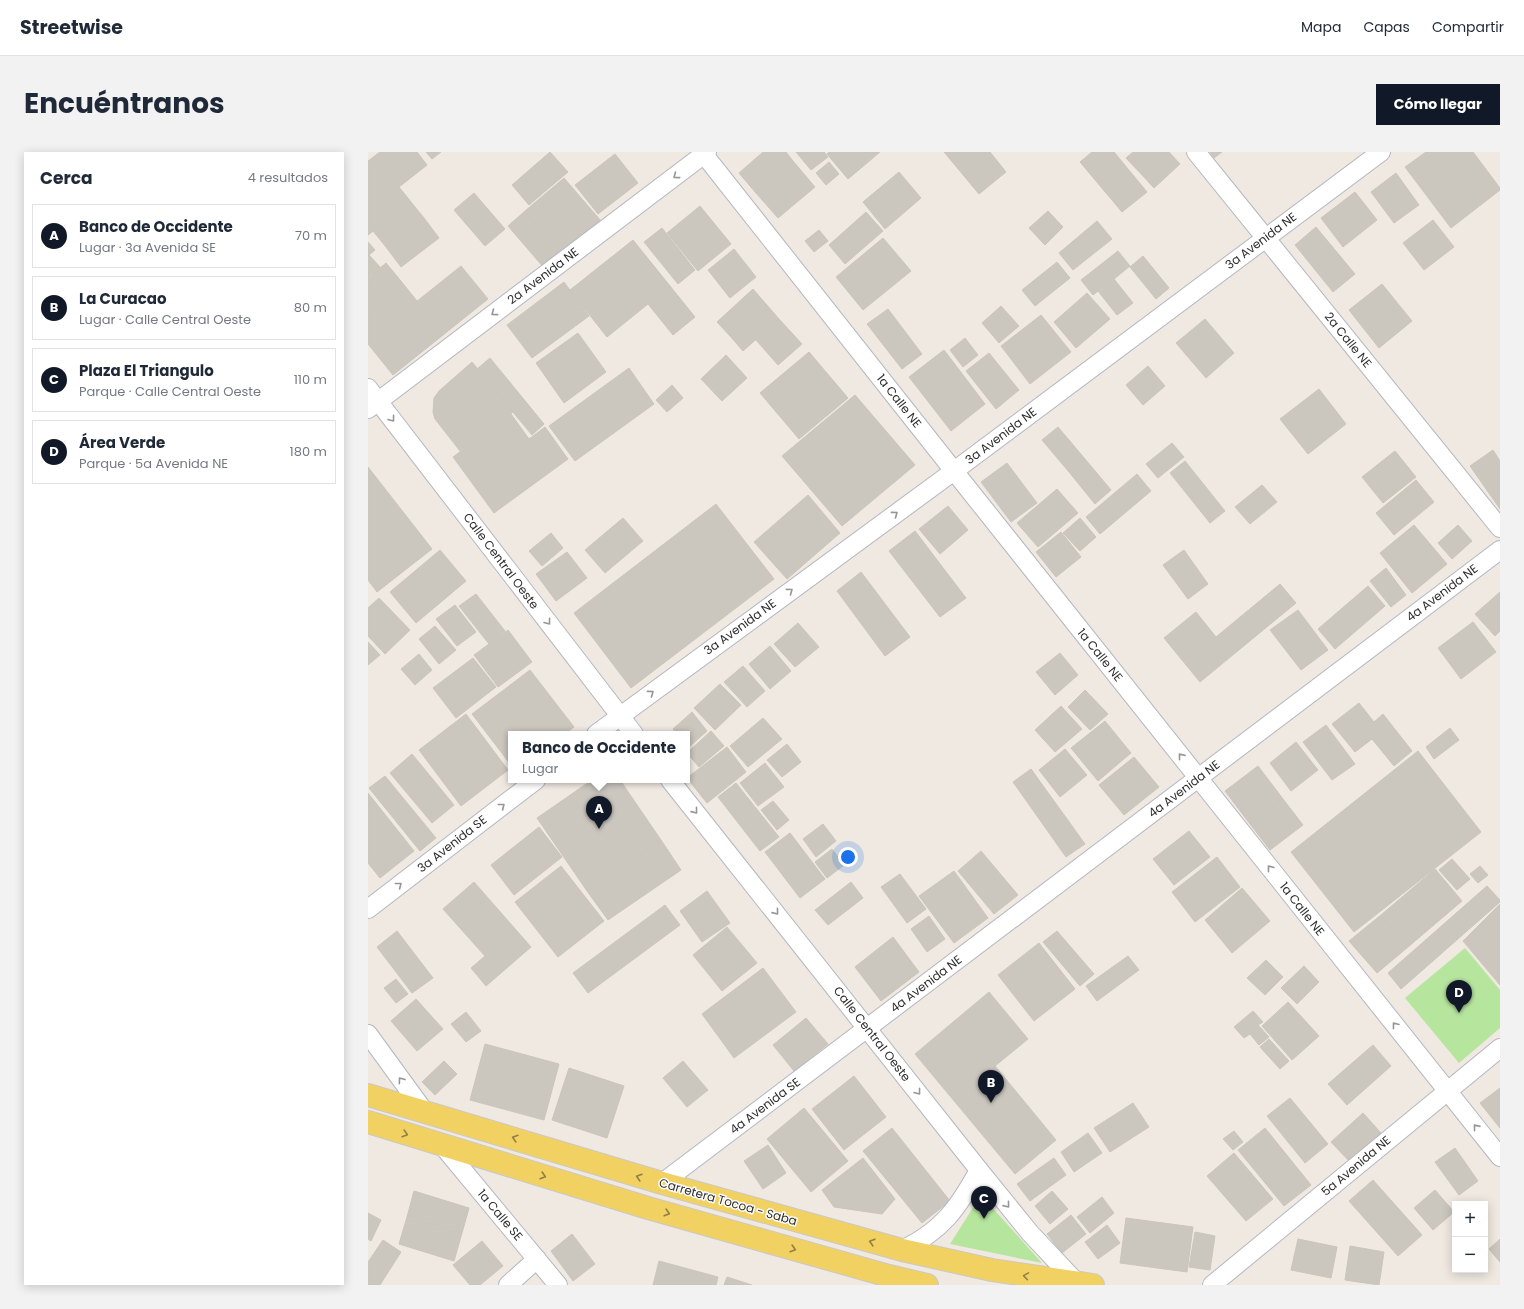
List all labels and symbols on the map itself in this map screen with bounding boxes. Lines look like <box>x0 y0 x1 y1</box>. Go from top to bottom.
one-way arrow <box>674 171 681 178</box>
street label: 3a Avenida NE <box>1222 208 1300 273</box>
street label: 2a Avenida NE <box>504 243 582 308</box>
one-way arrow <box>492 308 499 315</box>
street label: 2a Calle NE <box>1321 308 1376 371</box>
street label: 1a Calle NE <box>873 370 926 431</box>
street label: 3a Avenida NE <box>962 403 1040 468</box>
one-way arrow <box>387 414 394 421</box>
street label: Calle Central Oeste <box>460 509 543 612</box>
one-way arrow <box>890 512 897 519</box>
street label: 4a Avenida NE <box>1402 560 1481 625</box>
one-way arrow <box>785 589 792 596</box>
street label: 3a Avenida NE <box>700 595 779 659</box>
one-way arrow <box>543 618 550 625</box>
street label: 1a Calle NE <box>1074 625 1127 685</box>
one-way arrow <box>646 691 653 698</box>
one-way arrow <box>1178 753 1185 760</box>
street label: 4a Avenida NE <box>1144 756 1223 821</box>
pin: A <box>586 796 612 829</box>
one-way arrow <box>498 803 505 811</box>
one-way arrow <box>690 806 697 813</box>
street label: 3a Avenida SE <box>413 811 490 876</box>
your location <box>838 847 858 867</box>
one-way arrow <box>1268 866 1275 873</box>
street label: 1a Calle NE <box>1276 878 1329 939</box>
one-way arrow <box>394 883 401 890</box>
one-way arrow <box>771 908 778 915</box>
street label: 4a Avenida NE <box>886 951 965 1016</box>
pin: D <box>1446 980 1472 1013</box>
street label: Calle Central Oeste <box>830 983 915 1085</box>
one-way arrow <box>1392 1023 1399 1030</box>
pin: B <box>978 1070 1004 1103</box>
street label: 4a Avenida SE <box>726 1073 804 1138</box>
one-way arrow <box>399 1077 406 1084</box>
one-way arrow <box>913 1087 920 1094</box>
one-way arrow <box>1473 1124 1480 1131</box>
one-way arrow <box>402 1129 409 1138</box>
street label: 5a Avenida NE <box>1317 1132 1394 1200</box>
one-way arrow <box>512 1134 519 1143</box>
one-way arrow <box>539 1171 546 1180</box>
one-way arrow <box>636 1173 643 1181</box>
street label: Carretera Tocoa - Saba <box>657 1174 799 1229</box>
street label: 1a Calle SE <box>474 1185 527 1244</box>
pin: C <box>971 1186 997 1219</box>
one-way arrow <box>1003 1200 1010 1207</box>
one-way arrow <box>664 1208 671 1217</box>
one-way arrow <box>869 1238 876 1247</box>
one-way arrow <box>789 1244 796 1252</box>
one-way arrow <box>1023 1272 1029 1281</box>

